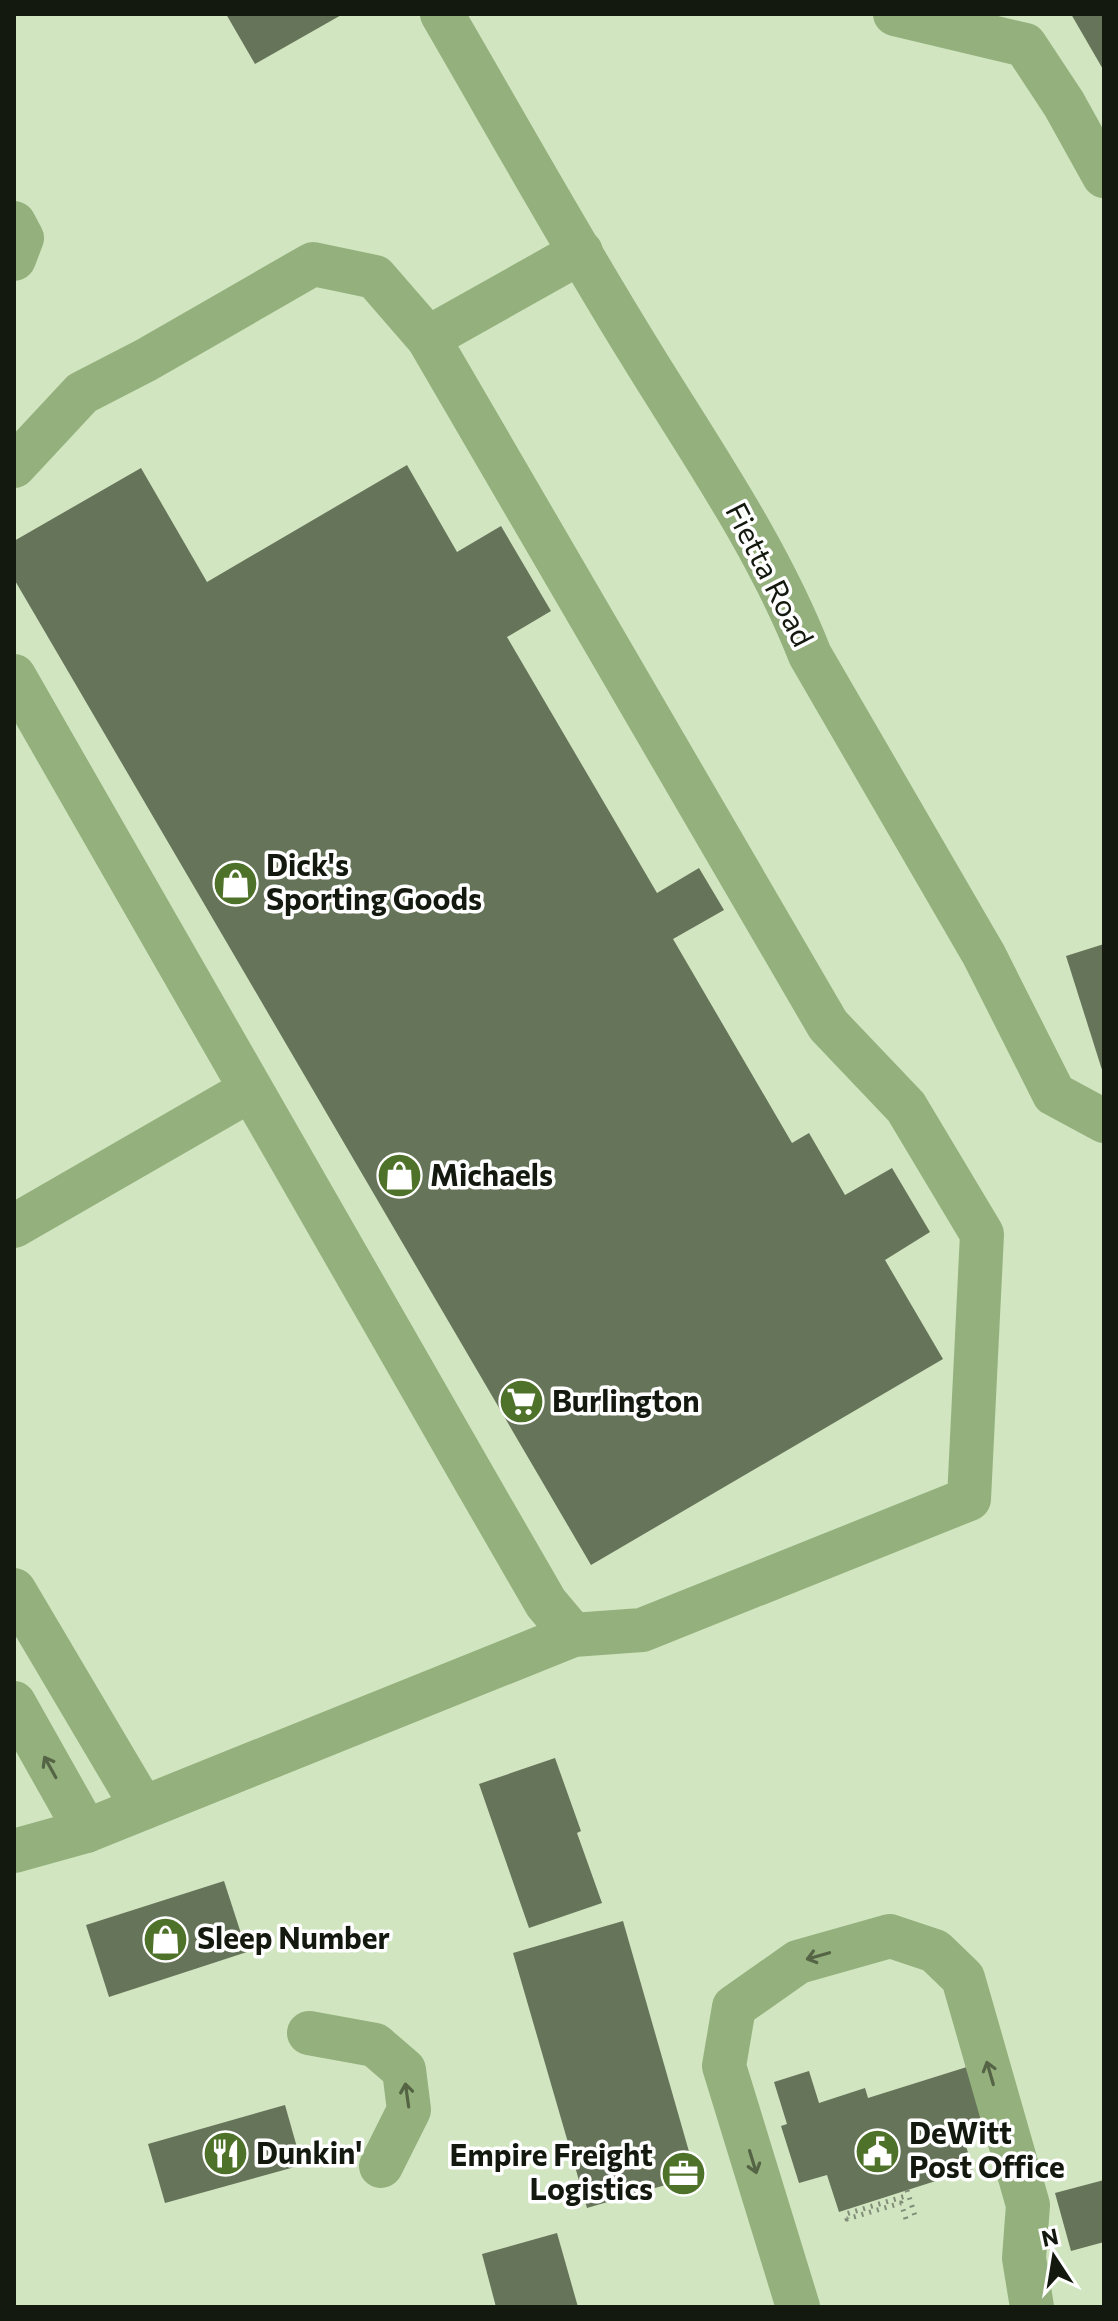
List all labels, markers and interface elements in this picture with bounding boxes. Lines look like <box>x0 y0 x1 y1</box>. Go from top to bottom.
street label: Fietta Road <box>719 496 823 652</box>
place label: Dick's Sporting Goods <box>266 845 482 916</box>
shop icon: Dick's Sporting Goods <box>211 859 259 907</box>
shop icon: Michaels <box>375 1152 423 1200</box>
place label: Michaels <box>430 1155 553 1192</box>
supermarket icon: Burlington <box>497 1378 545 1426</box>
place label: Burlington <box>552 1381 700 1418</box>
one-way arrow <box>42 1756 58 1779</box>
shop icon: Sleep Number <box>142 1915 190 1963</box>
place label: Sleep Number <box>197 1918 390 1955</box>
one-way arrow <box>806 1949 832 1964</box>
one-way arrow <box>982 2061 997 2087</box>
one-way arrow <box>399 2083 414 2108</box>
place label: DeWitt Post Office <box>909 2113 1065 2184</box>
public building icon: DeWitt Post Office <box>854 2127 902 2175</box>
restaurant icon: Dunkin' <box>201 2130 249 2178</box>
place label: Dunkin' <box>256 2133 362 2170</box>
place label: Empire Freight Logistics <box>450 2135 653 2206</box>
office icon: Empire Freight Logistics <box>660 2149 708 2197</box>
one-way arrow <box>746 2149 761 2175</box>
north arrow <box>1014 2217 1094 2297</box>
text: N <box>1039 2222 1061 2252</box>

